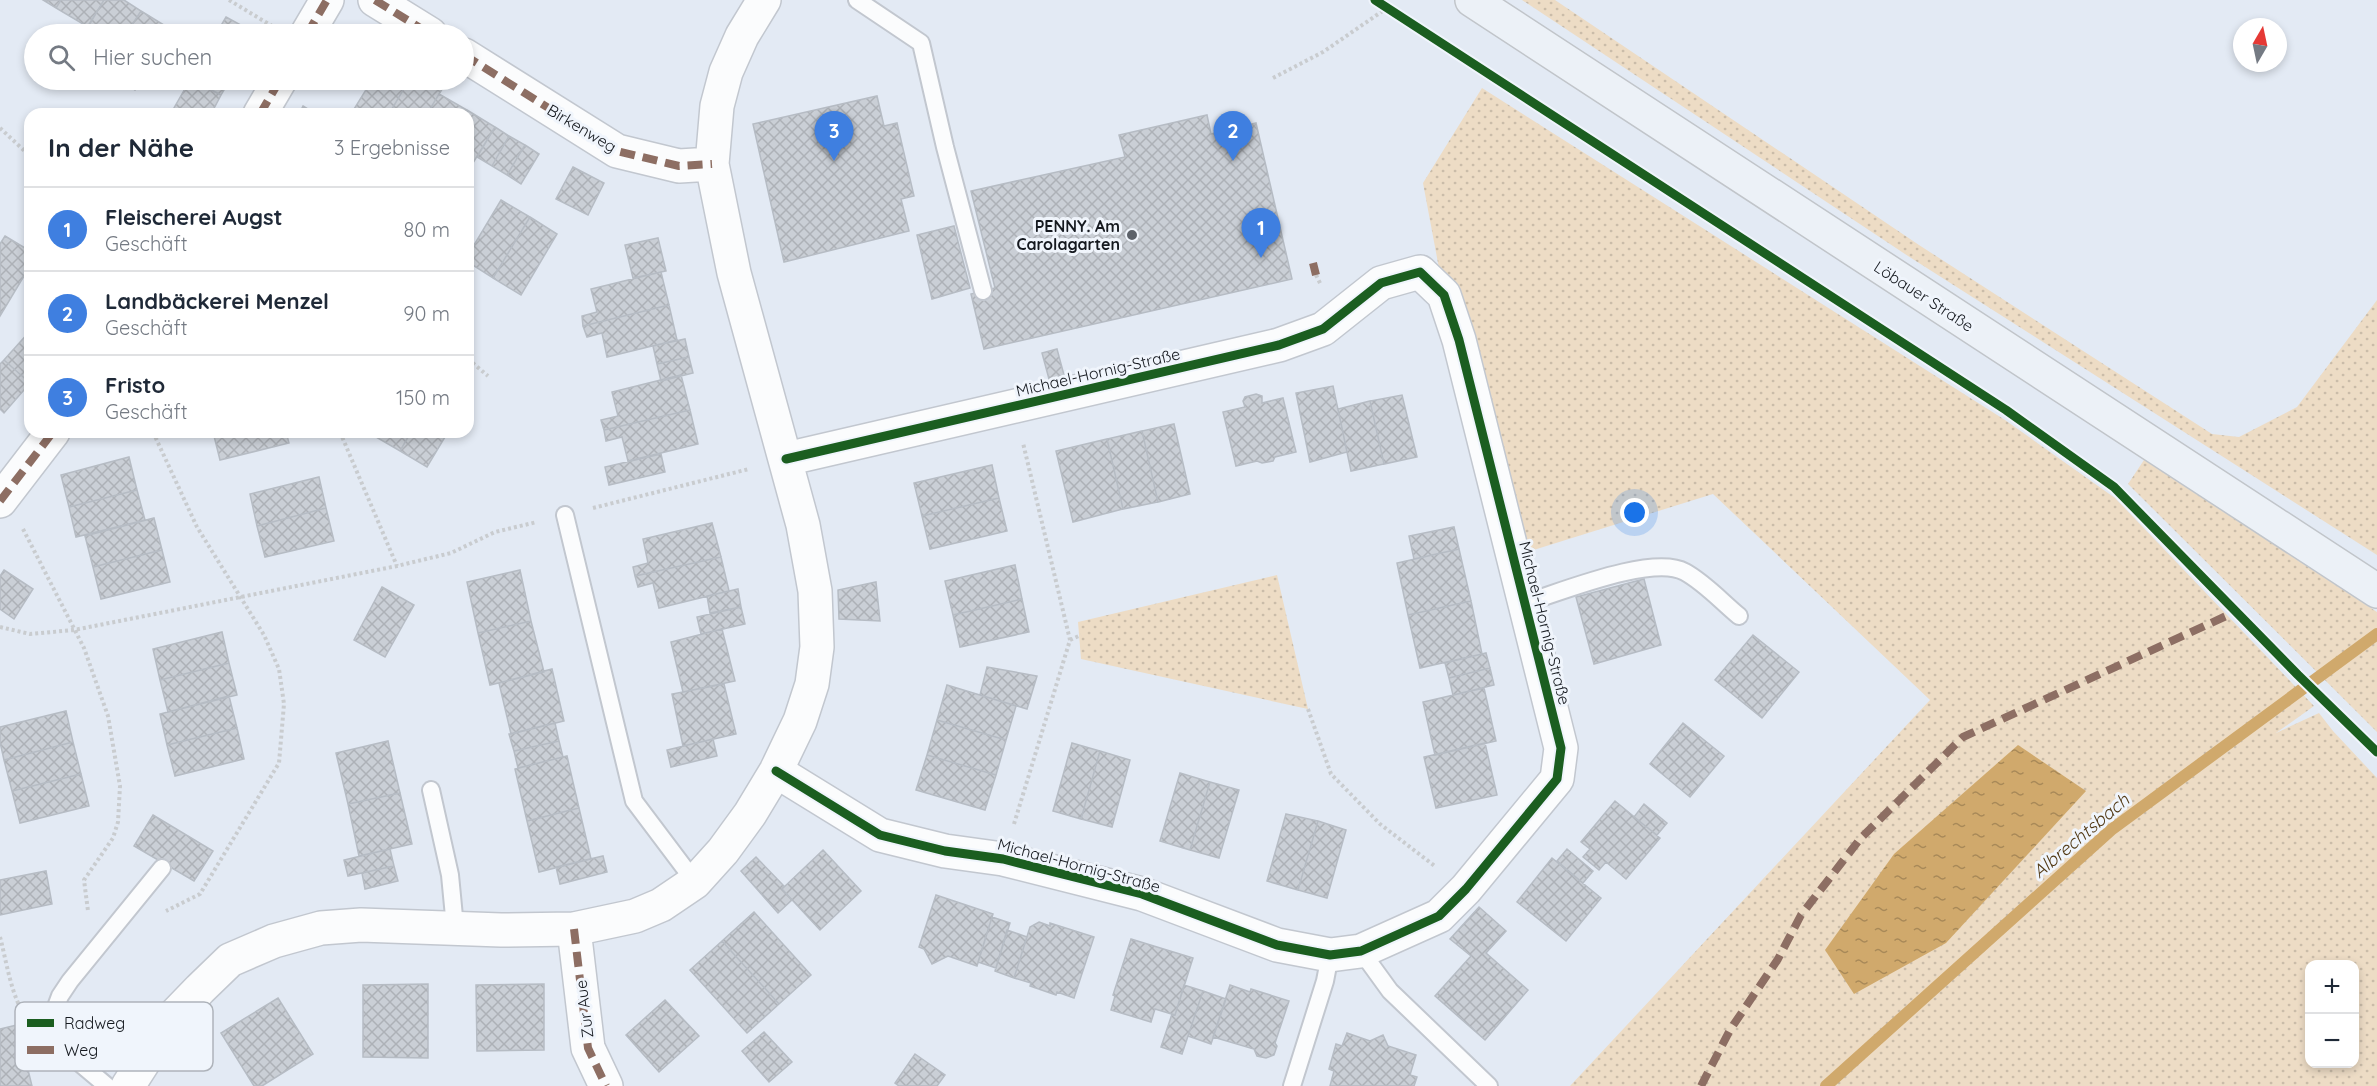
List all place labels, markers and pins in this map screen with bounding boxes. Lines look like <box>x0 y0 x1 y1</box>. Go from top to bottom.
pin: 3 <box>814 112 854 161</box>
pin: 2 <box>1214 112 1252 161</box>
pin: 1 <box>1242 208 1280 258</box>
place label: PENNY. Am Carolagarten <box>1016 216 1120 254</box>
marker: PENNY. Am Carolagarten <box>1125 228 1139 242</box>

